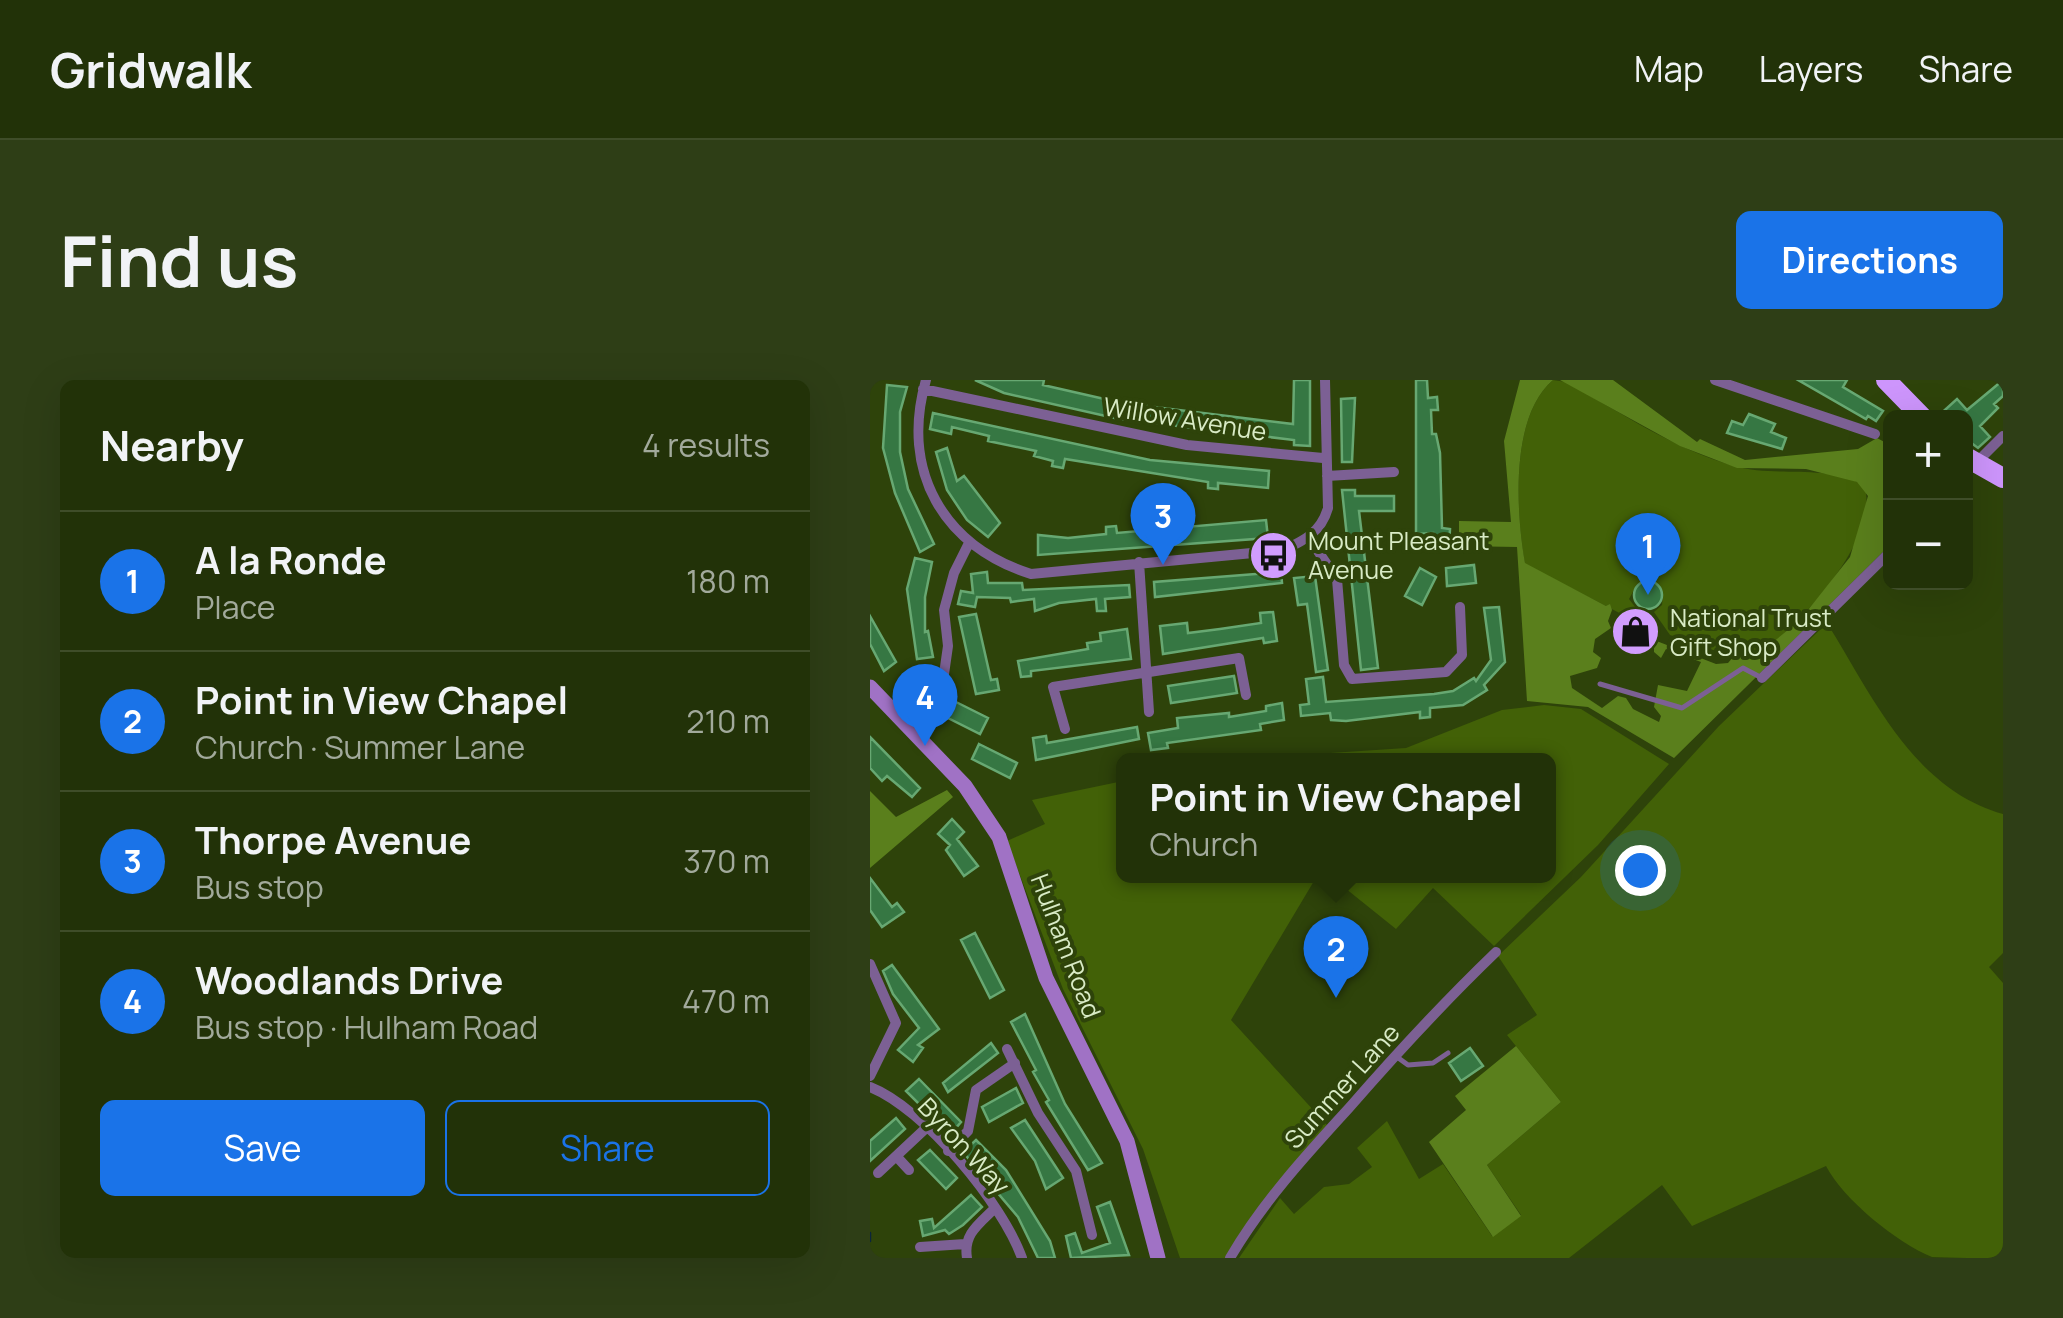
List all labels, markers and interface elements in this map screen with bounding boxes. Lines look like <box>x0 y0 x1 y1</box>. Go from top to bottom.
text: Gridwalk <box>50 37 251 102</box>
text: Map <box>1634 45 1704 93</box>
text: Layers <box>1759 45 1863 93</box>
text: Share <box>1918 45 2013 93</box>
button: Directions <box>1736 211 2003 309</box>
text: Find us <box>60 212 298 308</box>
street label: Willow Avenue <box>1101 388 1269 449</box>
map controls <box>1883 410 1973 590</box>
button: + <box>1883 410 1973 500</box>
text: Nearby <box>100 416 244 474</box>
text: 4 results <box>642 423 770 467</box>
pin: 3 <box>1130 482 1196 565</box>
button: − <box>1883 500 1973 590</box>
pin: 1 <box>1616 512 1680 595</box>
place label: Mount Pleasant Avenue <box>1308 523 1490 587</box>
bus stop icon: Mount Pleasant Avenue <box>1247 529 1299 581</box>
text: A la Ronde <box>195 533 387 585</box>
text: 1 <box>125 559 140 603</box>
text: 180 m <box>686 559 770 603</box>
text: Place <box>195 585 276 629</box>
place label: National Trust Gift Shop <box>1670 600 1832 664</box>
shop icon: National Trust Gift Shop <box>1609 606 1661 658</box>
pin: 4 <box>892 664 958 746</box>
text: Point in View Chapel <box>195 673 568 725</box>
text: 2 <box>123 699 142 743</box>
text: 210 m <box>686 699 770 743</box>
text: Church · Summer Lane <box>195 725 525 769</box>
popup <box>1116 753 1556 883</box>
text: Point in View Chapel <box>1149 770 1523 822</box>
text: Thorpe Avenue <box>195 813 471 865</box>
text: Church <box>1149 822 1258 866</box>
text: 3 <box>123 839 142 883</box>
text: 370 m <box>683 839 770 883</box>
your location <box>1615 845 1666 896</box>
text: Bus stop <box>195 865 324 909</box>
street label: Hulham Road <box>1023 869 1110 1023</box>
pin: 2 <box>1304 916 1368 998</box>
text: Woodlands Drive <box>195 953 503 1005</box>
text: 4 <box>123 979 142 1023</box>
text: 470 m <box>682 979 770 1023</box>
text: Bus stop · Hulham Road <box>195 1005 538 1049</box>
street label: Summer Lane <box>1276 1016 1407 1156</box>
street label: Byron Way <box>910 1090 1018 1202</box>
button: Save <box>100 1100 425 1196</box>
button: Share <box>445 1100 770 1196</box>

